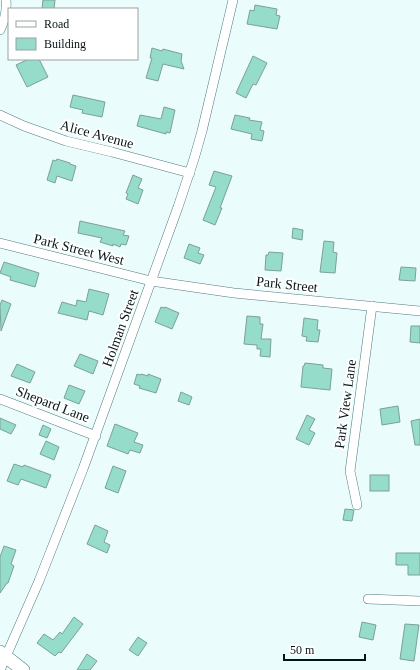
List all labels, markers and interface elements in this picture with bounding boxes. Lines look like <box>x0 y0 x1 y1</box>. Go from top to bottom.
legend <box>8 8 138 60</box>
text: Road <box>44 17 69 31</box>
text: Building <box>44 37 86 51</box>
street label: Alice Avenue <box>58 117 135 152</box>
street label: Park Street West <box>32 231 126 268</box>
street label: Park Street <box>255 274 319 295</box>
street label: Holman Street <box>100 287 141 369</box>
street label: Park View Lane <box>332 359 359 450</box>
street label: Shepard Lane <box>14 384 92 425</box>
scale bar <box>284 636 365 662</box>
text: 50 m <box>290 643 315 657</box>

